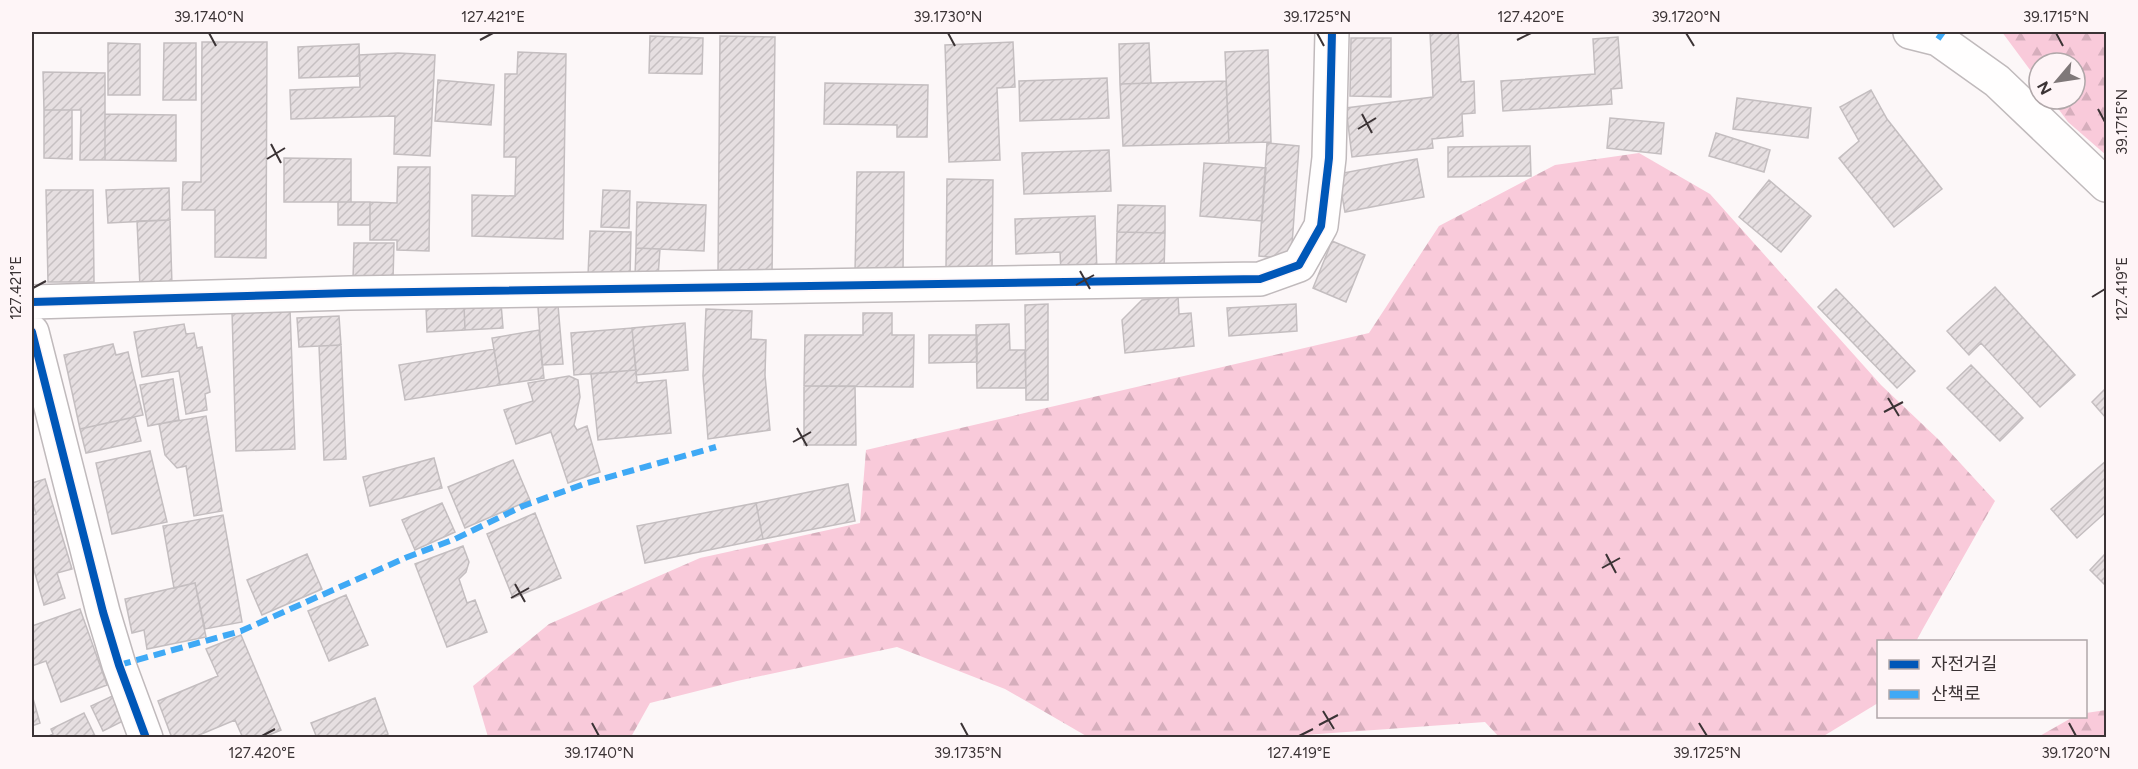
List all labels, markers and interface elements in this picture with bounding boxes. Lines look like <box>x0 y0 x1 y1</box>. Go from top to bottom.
text: 39.1740°N <box>174 8 244 26</box>
text: 127.421°E <box>461 8 525 26</box>
text: 39.1730°N <box>914 8 982 26</box>
text: 39.1725°N <box>1283 8 1351 26</box>
text: 127.420°E <box>1497 8 1565 26</box>
text: 39.1720°N <box>1651 8 1721 26</box>
text: 39.1715°N <box>2023 8 2089 26</box>
north arrow <box>2027 51 2087 111</box>
text: N <box>2033 78 2056 98</box>
text: 39.1715°N <box>2113 89 2131 155</box>
text: 127.421°E <box>7 256 25 320</box>
text: 127.419°E <box>2113 257 2131 321</box>
legend <box>1877 640 2087 718</box>
text: 자전거길 <box>1931 653 1997 675</box>
text: 산책로 <box>1931 683 1981 705</box>
text: 127.420°E <box>228 744 296 762</box>
text: 39.1740°N <box>564 744 634 762</box>
text: 39.1735°N <box>934 744 1002 762</box>
text: 127.419°E <box>1267 744 1331 762</box>
text: 39.1725°N <box>1673 744 1741 762</box>
text: 39.1720°N <box>2041 744 2111 762</box>

